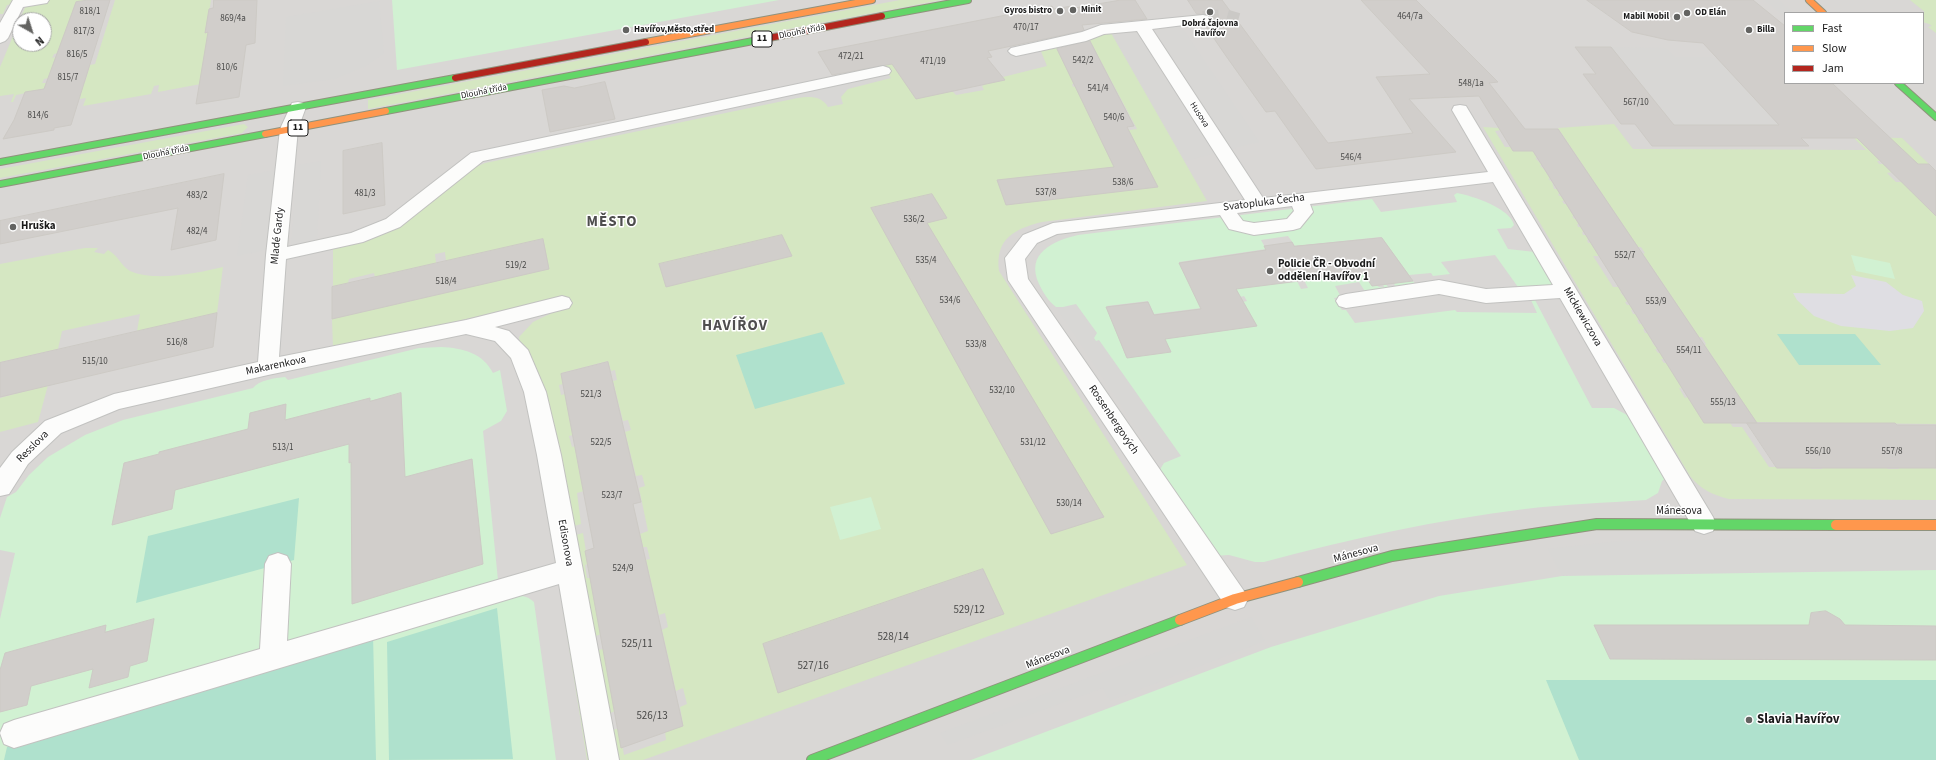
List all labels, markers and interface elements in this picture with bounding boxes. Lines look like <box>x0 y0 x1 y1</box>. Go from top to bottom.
marker: Minit <box>1068 5 1078 15</box>
place label: Minit <box>1081 5 1101 15</box>
place label: Gyros bistro <box>1004 6 1052 16</box>
marker: Gyros bistro <box>1055 6 1065 16</box>
house number: 818/1 <box>79 7 101 17</box>
marker: Dobrá čajovna Havířov <box>1205 7 1215 17</box>
marker: OD Elán <box>1682 8 1692 18</box>
place label: OD Elán <box>1695 8 1726 18</box>
north arrow <box>12 12 52 52</box>
house number: 464/7a <box>1397 12 1423 22</box>
place label: Mabil Mobil <box>1623 12 1669 22</box>
marker: Mabil Mobil <box>1672 12 1682 22</box>
legend <box>1784 12 1924 84</box>
house number: 869/4a <box>220 14 246 24</box>
place label: Dobrá čajovna Havířov <box>1182 19 1238 40</box>
text: Fast <box>1822 20 1842 37</box>
street label: Dlouhá třída <box>778 22 826 42</box>
house number: 470/17 <box>1013 23 1039 33</box>
marker: Havířov,Město,střed <box>621 25 631 35</box>
place label: Havířov,Město,střed <box>634 25 714 35</box>
marker: Billa <box>1744 25 1754 35</box>
place label: Billa <box>1757 25 1775 35</box>
house number: 817/3 <box>73 27 95 37</box>
road number: 11 <box>752 31 772 47</box>
text: N <box>32 33 47 49</box>
text: Slow <box>1822 40 1847 57</box>
house number: 816/5 <box>66 50 88 60</box>
house number: 472/21 <box>838 52 864 62</box>
house number: 542/2 <box>1072 56 1094 66</box>
house number: 471/19 <box>920 57 946 67</box>
text: Jam <box>1822 60 1844 77</box>
house number: 810/6 <box>216 63 238 73</box>
house number: 815/7 <box>57 73 79 83</box>
house number: 548/1a <box>1458 79 1484 89</box>
street label: Dlouhá třída <box>460 82 508 102</box>
house number: 541/4 <box>1087 84 1109 94</box>
house number: 567/10 <box>1623 98 1649 108</box>
street label: Husova <box>1187 100 1211 130</box>
house number: 814/6 <box>27 111 49 121</box>
house number: 540/6 <box>1103 113 1125 123</box>
road number: 11 <box>288 120 308 136</box>
street label: Dlouhá třída <box>142 143 190 163</box>
house number: 546/4 <box>1340 153 1362 163</box>
house number: 538/6 <box>1112 178 1134 188</box>
house number: 537/8 <box>1035 188 1057 198</box>
house number: 481/3 <box>354 189 376 199</box>
house number: 483/2 <box>186 191 208 201</box>
street label: Svatopluka Čecha <box>1223 191 1305 215</box>
street label: Mladé Gardy <box>268 207 288 265</box>
district label: MĚSTO <box>587 214 637 232</box>
house number: 536/2 <box>903 215 925 225</box>
place label: Hruška <box>21 220 56 234</box>
marker: Hruška <box>8 222 18 232</box>
house number: 482/4 <box>186 227 208 237</box>
house number: 552/7 <box>1614 251 1636 261</box>
house number: 535/4 <box>915 256 937 266</box>
place label: Policie ČR - Obvodní oddělení Havířov 1 <box>1278 258 1375 284</box>
house number: 519/2 <box>505 261 527 271</box>
marker: Policie ČR - Obvodní oddělení Havířov 1 <box>1265 266 1275 276</box>
house number: 518/4 <box>435 277 457 287</box>
street label: Mickiewiczova <box>1560 285 1604 349</box>
house number: 534/6 <box>939 296 961 306</box>
house number: 553/9 <box>1645 297 1667 307</box>
district label: HAVÍŘOV <box>702 318 768 336</box>
house number: 516/8 <box>166 338 188 348</box>
house number: 533/8 <box>965 340 987 350</box>
house number: 554/11 <box>1676 346 1702 356</box>
street label: Makarenkova <box>245 353 307 379</box>
house number: 515/10 <box>82 357 108 367</box>
street label: Rossenbergových <box>1085 383 1141 457</box>
house number: 532/10 <box>989 386 1015 396</box>
house number: 521/3 <box>580 390 602 400</box>
house number: 555/13 <box>1710 398 1736 408</box>
street label: Resslova <box>14 428 52 466</box>
house number: 522/5 <box>590 438 612 448</box>
house number: 531/12 <box>1020 438 1046 448</box>
house number: 513/1 <box>272 443 294 453</box>
house number: 556/10 <box>1805 447 1831 457</box>
house number: 557/8 <box>1881 447 1903 457</box>
house number: 523/7 <box>601 491 623 501</box>
house number: 530/14 <box>1056 499 1082 509</box>
street label: Mánesova <box>1656 505 1702 519</box>
street label: Edisonova <box>554 518 576 568</box>
street label: Mánesova <box>1332 542 1380 566</box>
house number: 524/9 <box>612 564 634 574</box>
house number: 529/12 <box>953 604 985 618</box>
house number: 528/14 <box>877 631 909 645</box>
house number: 525/11 <box>621 638 653 652</box>
street label: Mánesova <box>1024 644 1072 672</box>
house number: 527/16 <box>797 660 829 674</box>
house number: 526/13 <box>636 710 668 724</box>
place label: Slavia Havířov <box>1757 712 1840 728</box>
marker: Slavia Havířov <box>1744 715 1754 725</box>

